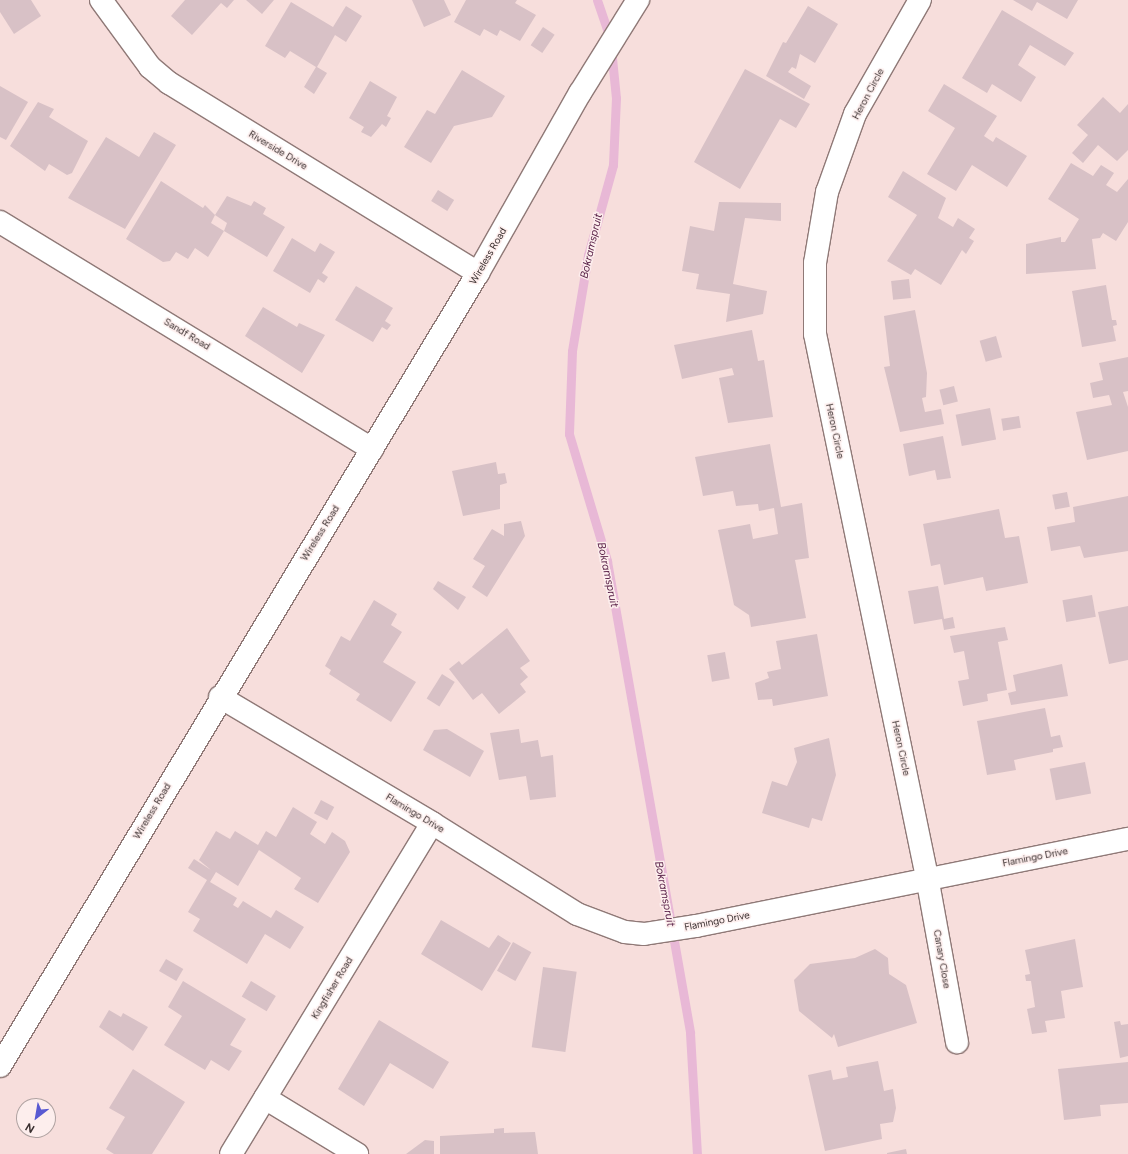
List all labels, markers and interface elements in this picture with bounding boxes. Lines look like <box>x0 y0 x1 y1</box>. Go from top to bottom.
street label: Heron Circle <box>850 66 886 122</box>
street label: Riverside Drive <box>246 128 310 172</box>
water label: Bokramspruit <box>578 212 606 280</box>
street label: Wireless Road <box>467 226 509 286</box>
street label: Sandf Road <box>162 316 212 352</box>
street label: Heron Circle <box>823 402 847 460</box>
street label: Wireless Road <box>298 503 342 563</box>
water label: Bokramspruit <box>594 541 620 609</box>
street label: Heron Circle <box>889 719 913 777</box>
street label: Wireless Road <box>131 781 173 841</box>
street label: Flamingo Drive <box>383 791 447 835</box>
street label: Flamingo Drive <box>1001 845 1069 869</box>
water label: Bokramspruit <box>651 860 677 928</box>
street label: Flamingo Drive <box>683 909 751 933</box>
street label: Canary Close <box>931 929 953 989</box>
street label: Kingfisher Road <box>309 955 355 1021</box>
north arrow <box>16 1098 56 1138</box>
text: N <box>23 1120 37 1136</box>

